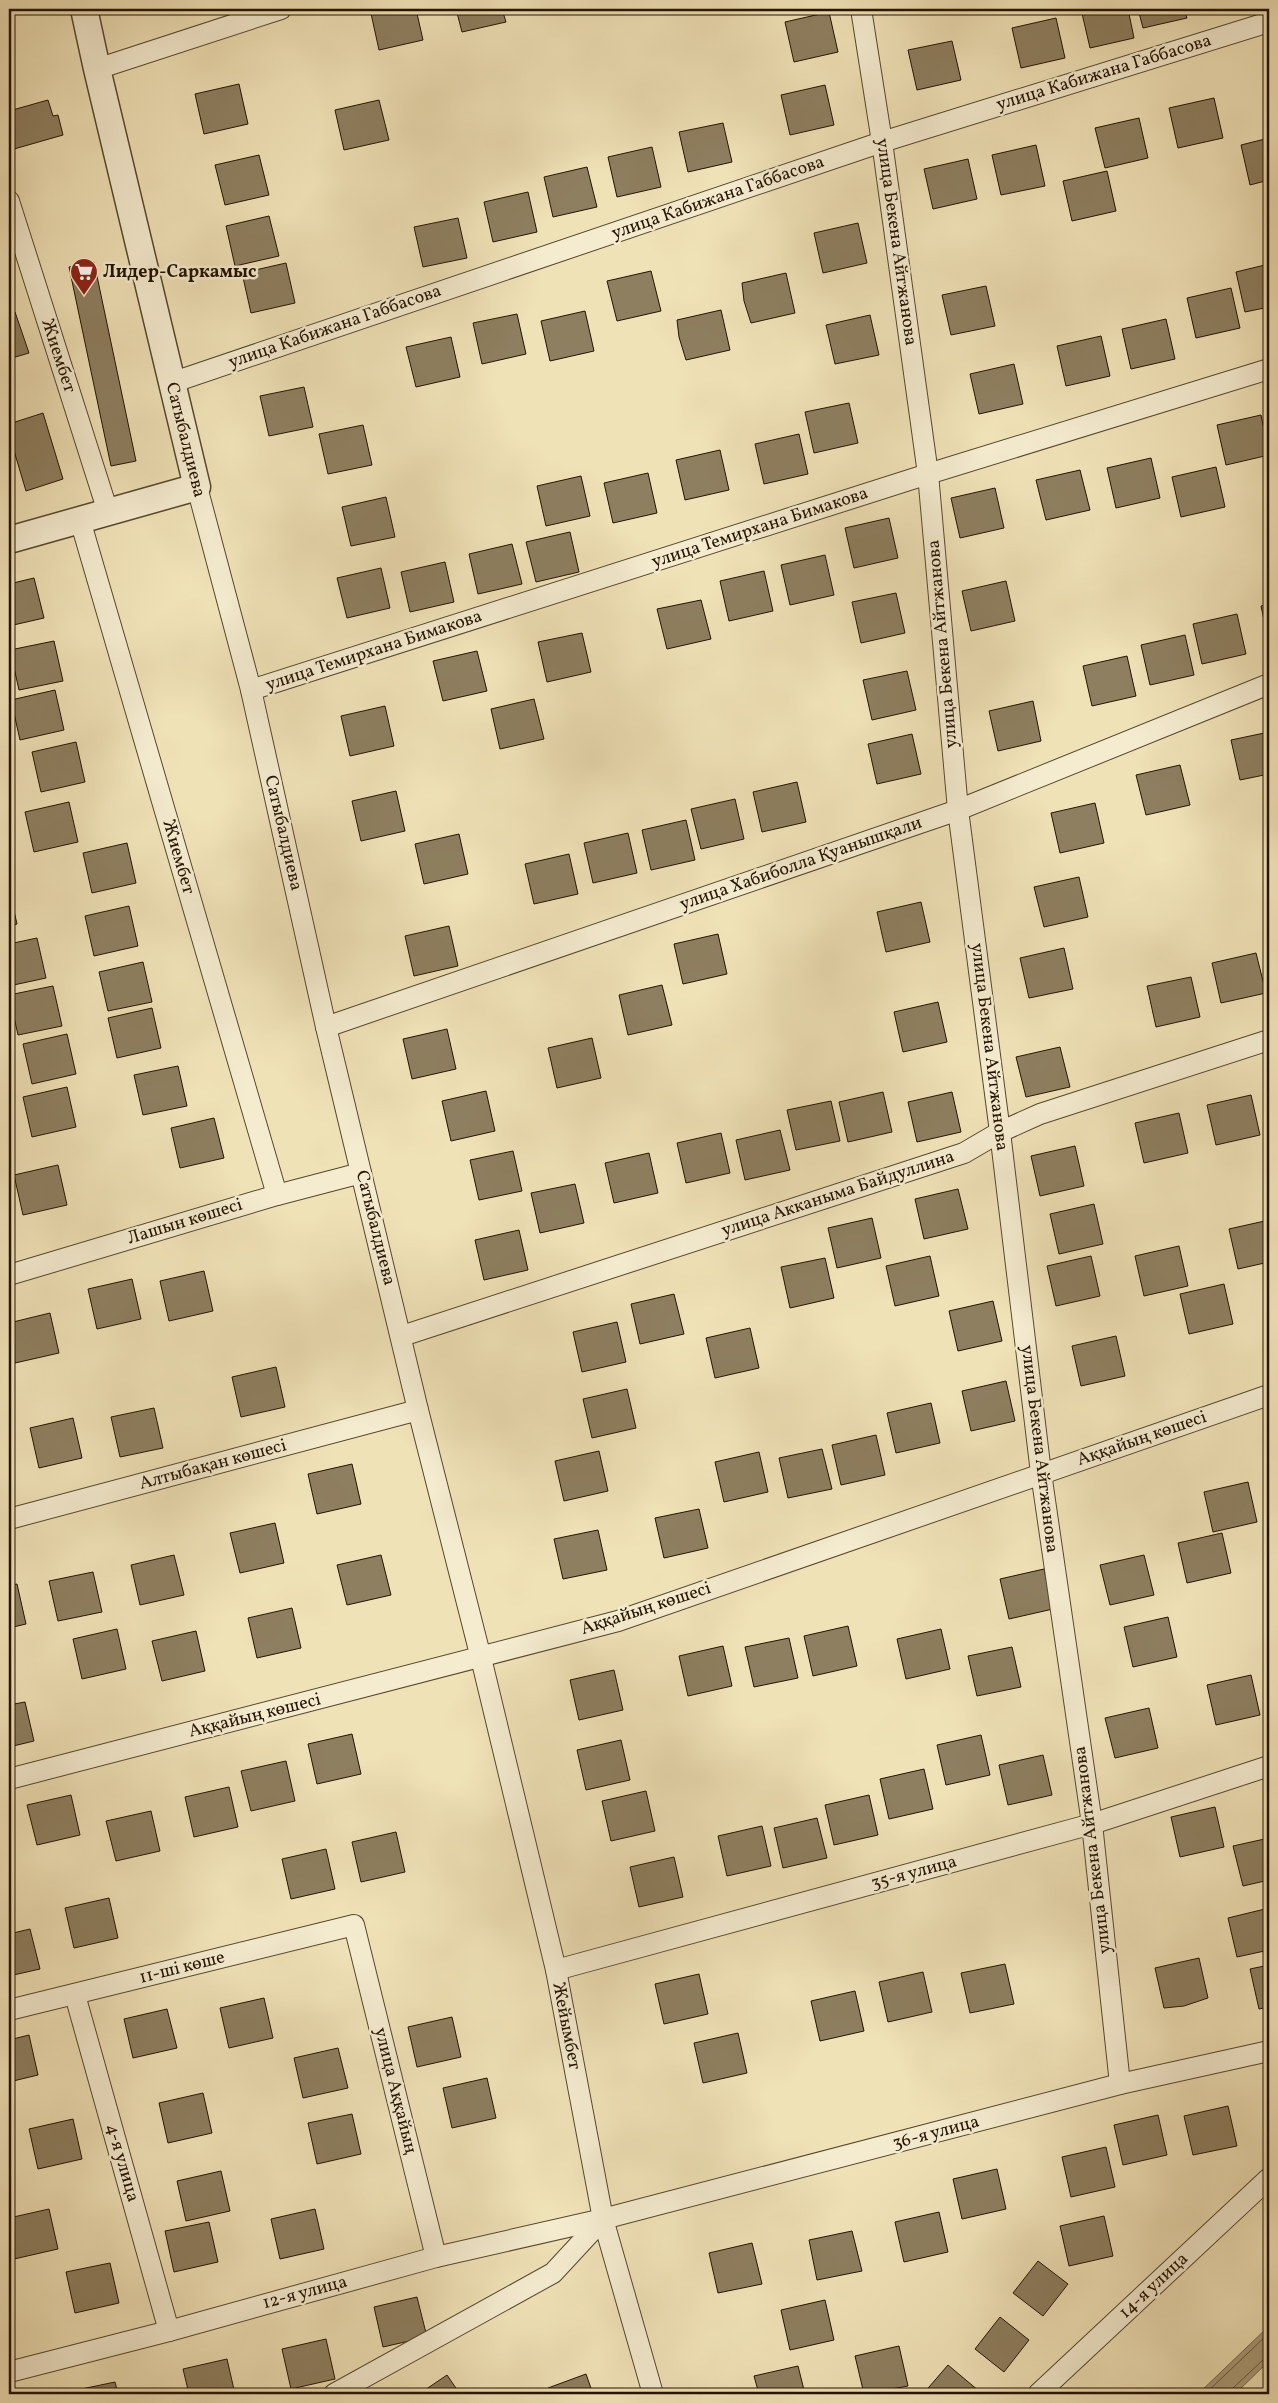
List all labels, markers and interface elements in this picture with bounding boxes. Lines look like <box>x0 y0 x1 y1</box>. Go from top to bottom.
street label: улица Кабижана Габбасова <box>993 28 1215 118</box>
street label: улица Бекена Айтжанова <box>869 137 923 347</box>
street label: улица Кабижана Габбасова <box>608 150 828 246</box>
supermarket icon: Лидер-Саркамыс <box>69 257 99 296</box>
place label: Лидер-Саркамыс <box>103 260 256 285</box>
street label: улица Кабижана Габбасова <box>225 279 445 375</box>
street label: Жиембет <box>34 316 82 396</box>
street label: Сатыбалдиева <box>159 380 211 500</box>
street label: улица Темирхана Бимакова <box>648 481 872 575</box>
street label: улица Бекена Айтжанова <box>921 539 965 749</box>
street label: улица Темирхана Бимакова <box>262 604 486 698</box>
street label: Сатыбалдиева <box>258 773 308 893</box>
street label: улица Хабиболла Қуанышқали <box>676 811 926 917</box>
street label: Жиембет <box>155 817 201 897</box>
street label: улица Бекена Айтжанова <box>964 942 1014 1152</box>
street label: улица Акканыма Байдуллина <box>718 1144 958 1244</box>
street label: Сатыбалдиева <box>349 1168 401 1288</box>
street label: Лашын көшесі <box>124 1193 246 1251</box>
street label: улица Бекена Айтжанова <box>1014 1344 1064 1554</box>
street label: Аққайың көшесі <box>1074 1405 1210 1473</box>
street label: Алтыбақан көшесі <box>137 1433 289 1497</box>
street label: Аққайың көшесі <box>578 1576 714 1642</box>
street label: Аққайың көшесі <box>186 1687 324 1745</box>
street label: улица Бекена Айтжанова <box>1068 1745 1118 1955</box>
street label: 35-я улица <box>868 1850 960 1896</box>
street label: 11-ші көше <box>137 1945 227 1991</box>
street label: Жейымбет <box>545 1980 587 2072</box>
street label: улица Аққайың <box>367 2025 423 2157</box>
street label: 36-я улица <box>890 2109 982 2157</box>
street label: 4-я улица <box>99 2121 145 2205</box>
street label: 14-я улица <box>1114 2247 1194 2325</box>
street label: 12-я улица <box>260 2270 350 2316</box>

